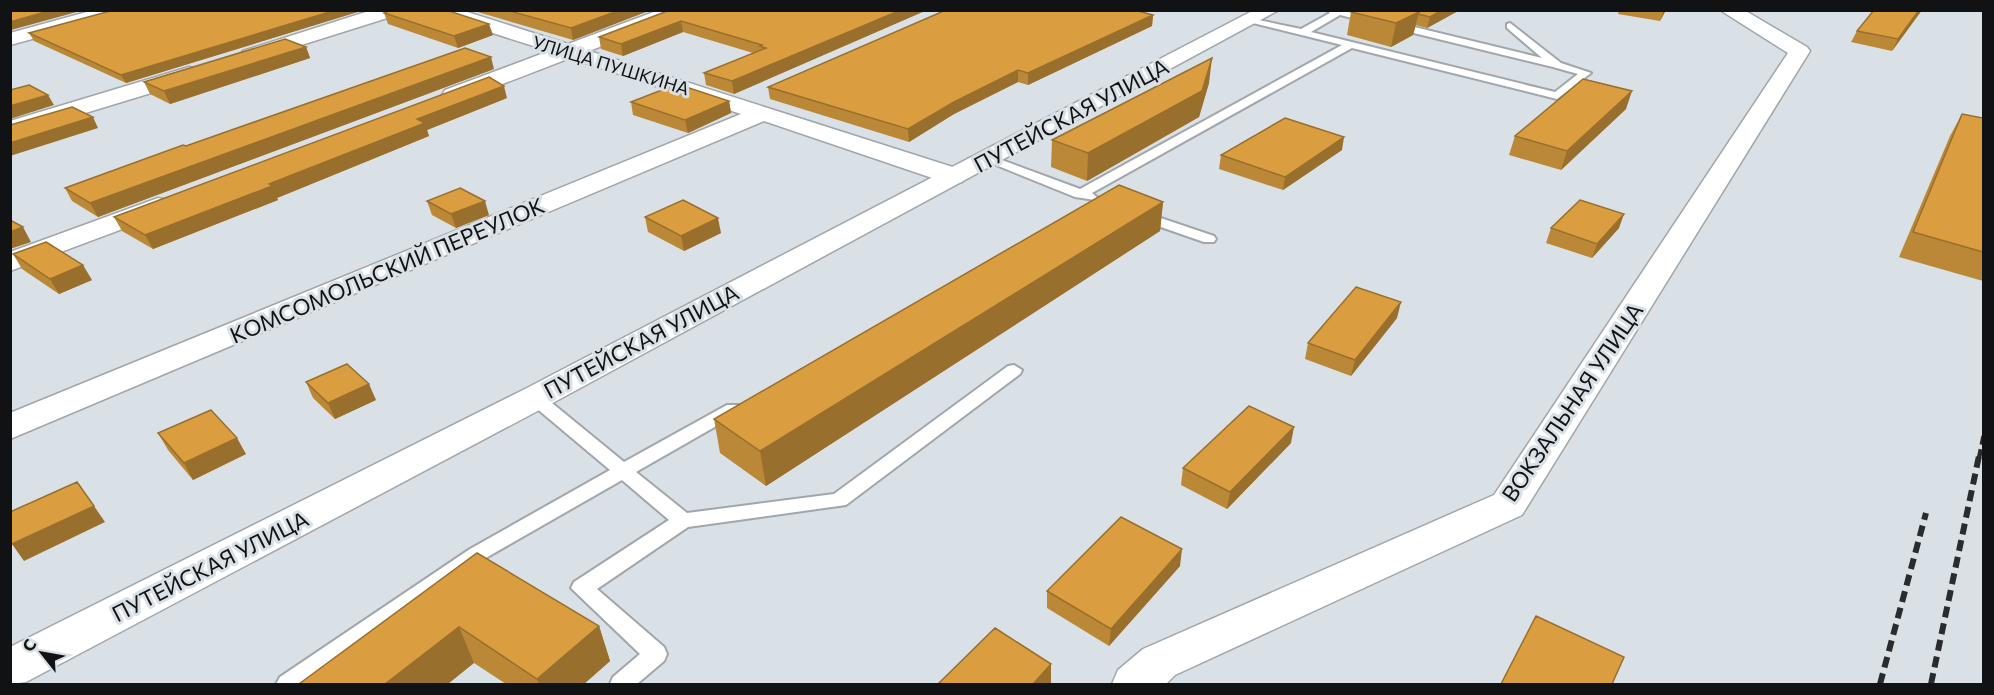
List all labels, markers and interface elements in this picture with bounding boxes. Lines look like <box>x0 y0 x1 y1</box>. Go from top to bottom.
street label: УЛИЦА ПУШКИНА <box>530 31 692 99</box>
street label: ПУТЕЙСКАЯ УЛИЦА <box>969 52 1173 178</box>
street label: КОМСОМОЛЬСКИЙ ПЕРЕУЛОК <box>226 191 549 349</box>
street label: ПУТЕЙСКАЯ УЛИЦА <box>539 278 743 404</box>
street label: ВОКЗАЛЬНАЯ УЛИЦА <box>1496 298 1648 506</box>
street label: ПУТЕЙСКАЯ УЛИЦА <box>107 505 313 627</box>
north arrow <box>12 623 72 683</box>
text: С <box>18 635 40 655</box>

